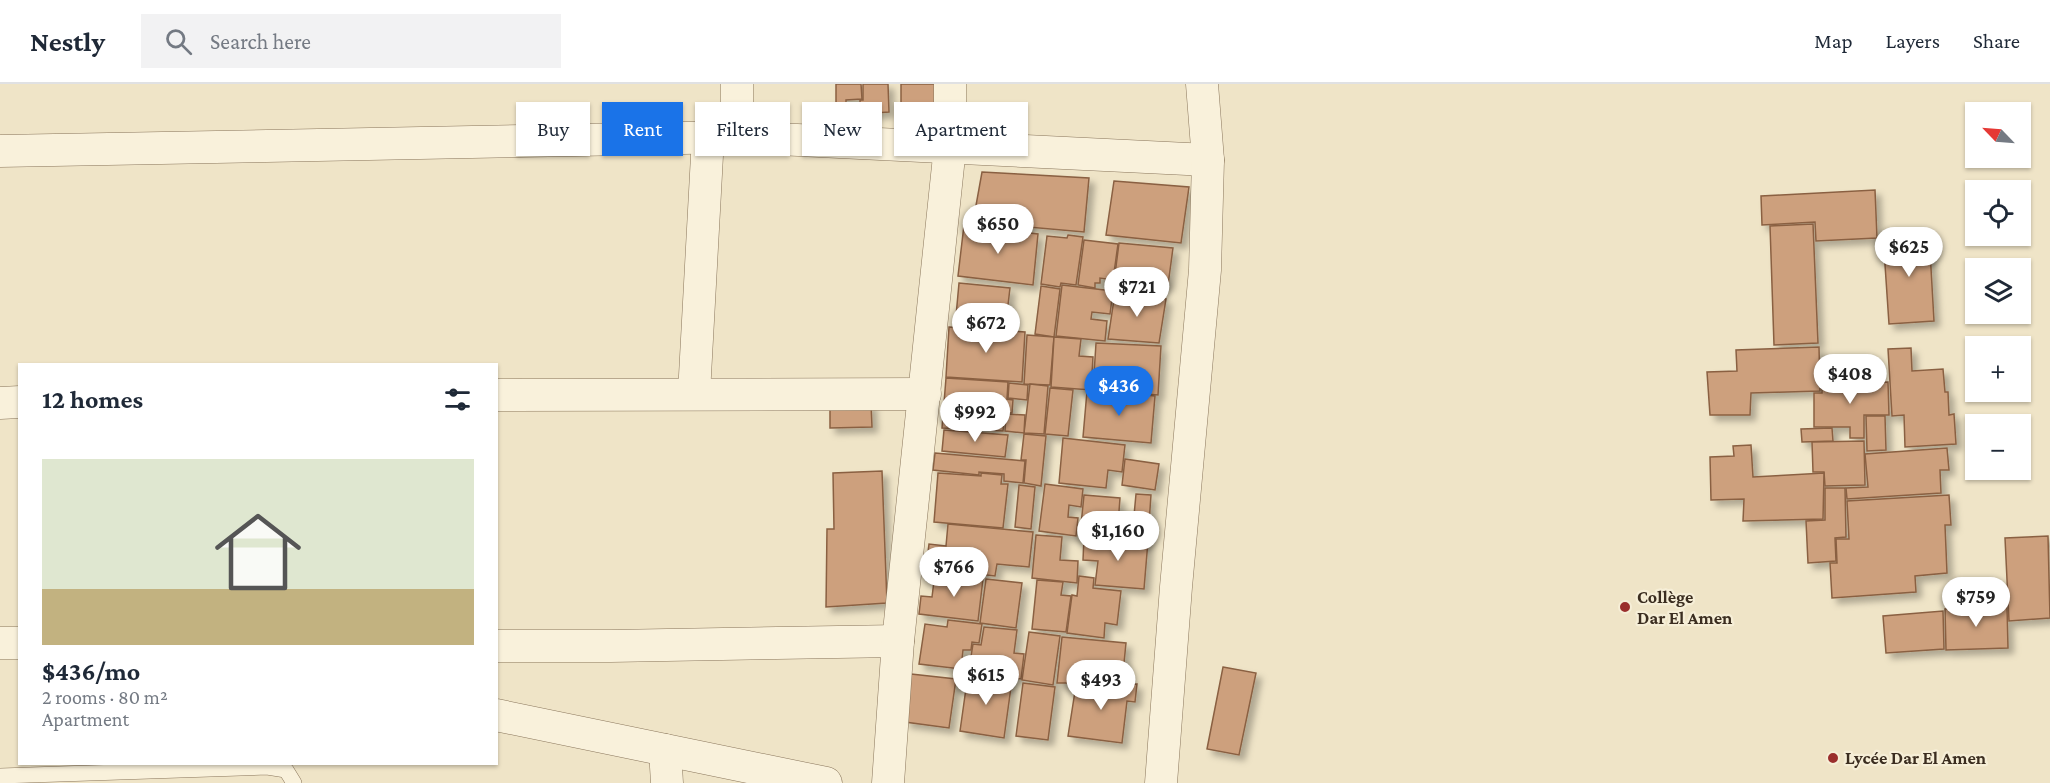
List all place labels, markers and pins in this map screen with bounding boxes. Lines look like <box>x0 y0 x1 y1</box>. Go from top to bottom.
pin: $650 <box>962 204 1034 255</box>
pin: $625 <box>1873 227 1945 278</box>
pin: $721 <box>1101 267 1173 318</box>
pin: $672 <box>950 303 1022 354</box>
pin: $408 <box>1814 354 1886 405</box>
pin: $436 <box>1083 366 1155 417</box>
pin: $992 <box>939 392 1011 443</box>
pin: $1,160 <box>1069 511 1167 562</box>
pin: $766 <box>918 547 990 598</box>
pin: $759 <box>1940 577 2012 628</box>
place label: Collège Dar El Amen <box>1637 587 1733 628</box>
marker: Collège Dar El Amen <box>1618 600 1632 614</box>
pin: $615 <box>950 655 1022 706</box>
pin: $493 <box>1065 660 1137 711</box>
place label: Lycée Dar El Amen <box>1845 748 1987 768</box>
marker: Lycée Dar El Amen <box>1826 751 1840 765</box>

